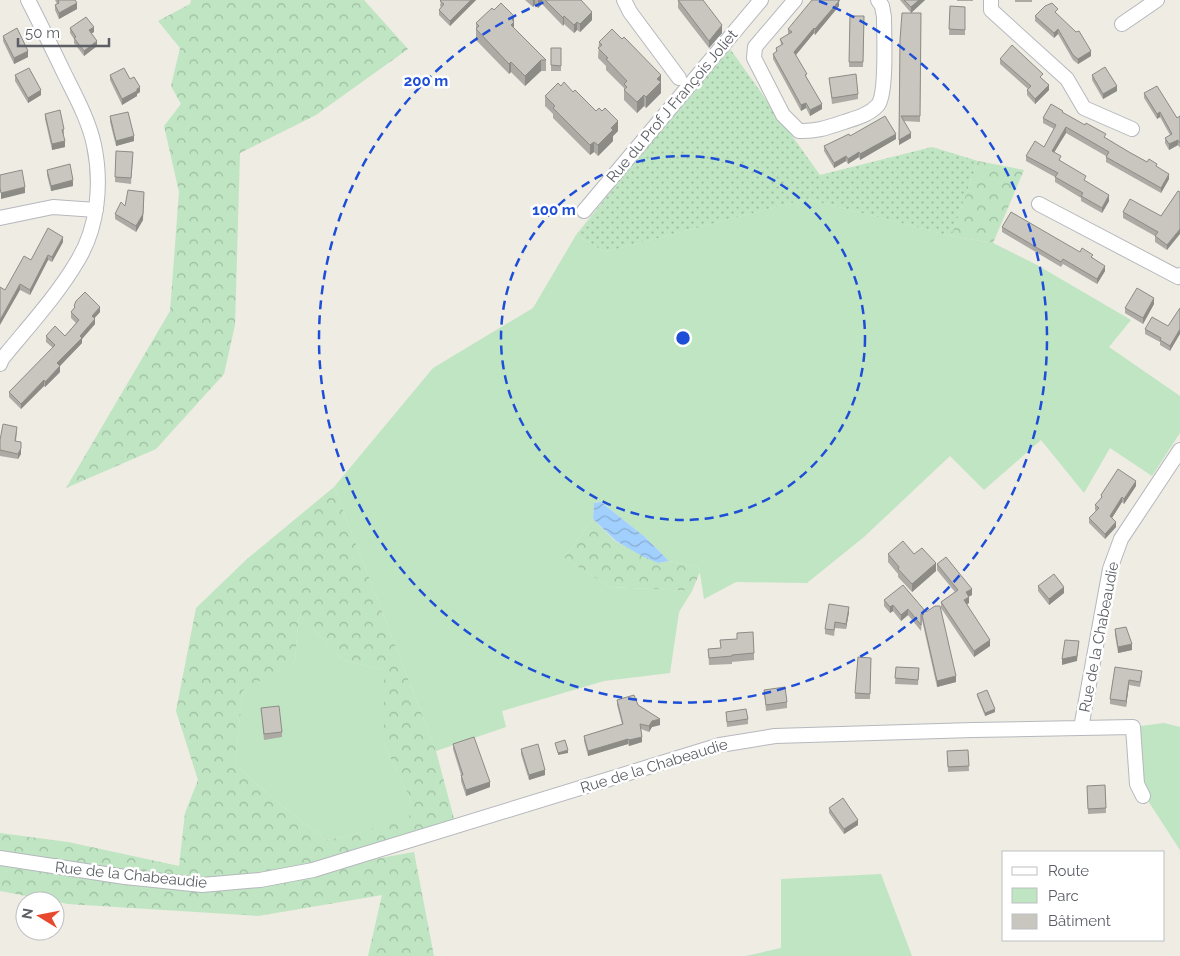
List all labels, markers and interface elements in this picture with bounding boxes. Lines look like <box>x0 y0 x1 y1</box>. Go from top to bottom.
scale bar <box>18 15 109 47</box>
text: 50 m <box>25 24 60 42</box>
street label: Rue du Prof J François Joliet <box>603 26 741 186</box>
text: 200 m <box>404 72 448 90</box>
text: 100 m <box>532 201 576 219</box>
centre of rings <box>674 329 692 347</box>
street label: Rue de la Chabeaudie <box>1076 560 1122 714</box>
street label: Rue de la Chabeaudie <box>578 735 730 797</box>
legend <box>1002 851 1165 941</box>
street label: Rue de la Chabeaudie <box>54 858 208 892</box>
text: Route <box>1048 862 1089 880</box>
text: Parc <box>1048 887 1079 905</box>
north arrow <box>15 891 65 941</box>
text: N <box>18 907 36 920</box>
text: Bâtiment <box>1048 912 1111 930</box>

